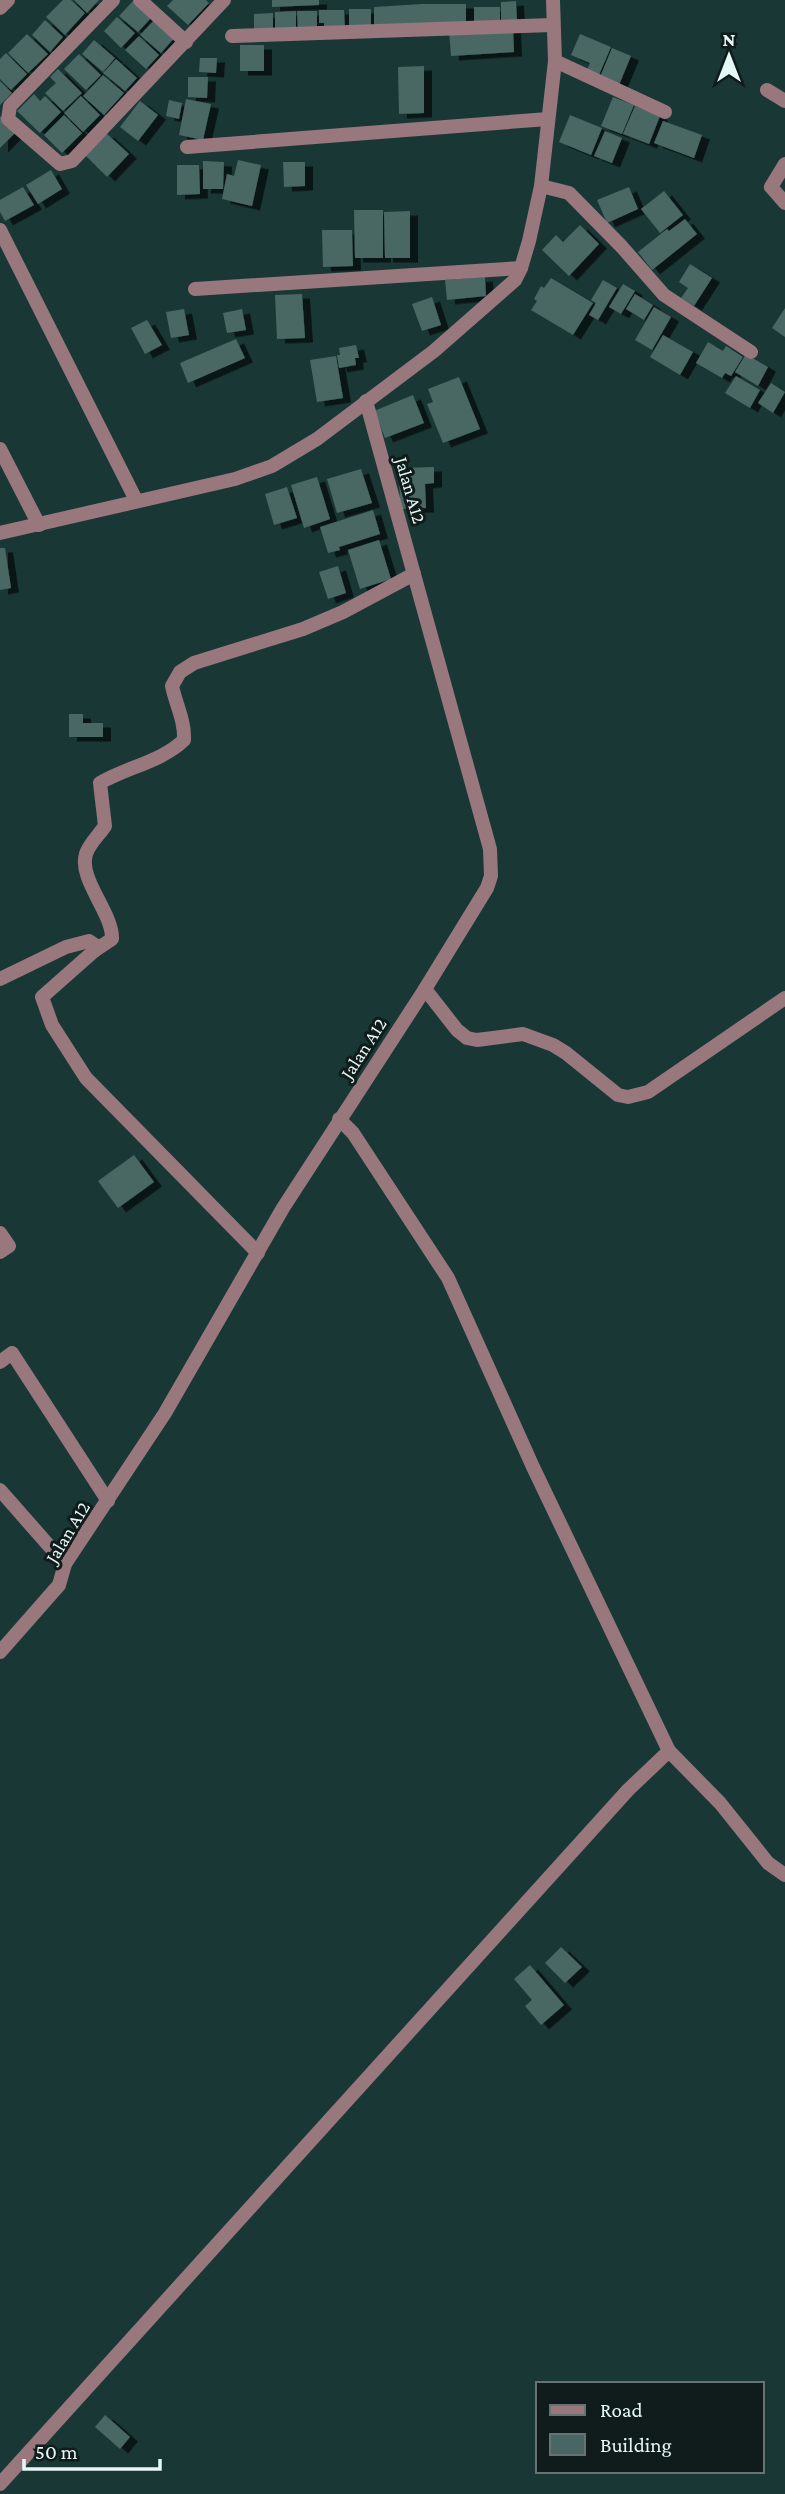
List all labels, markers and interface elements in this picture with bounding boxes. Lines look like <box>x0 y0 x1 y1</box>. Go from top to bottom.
north arrow <box>694 21 764 91</box>
text: N <box>723 29 736 50</box>
street label: Jalan A12 <box>390 453 430 526</box>
street label: Jalan A12 <box>335 1014 391 1084</box>
street label: Jalan A12 <box>40 1498 94 1569</box>
legend <box>536 2382 764 2473</box>
text: Road <box>600 2398 643 2422</box>
scale bar <box>24 2428 161 2472</box>
text: Building <box>600 2433 672 2457</box>
text: 50 m <box>35 2440 78 2464</box>

